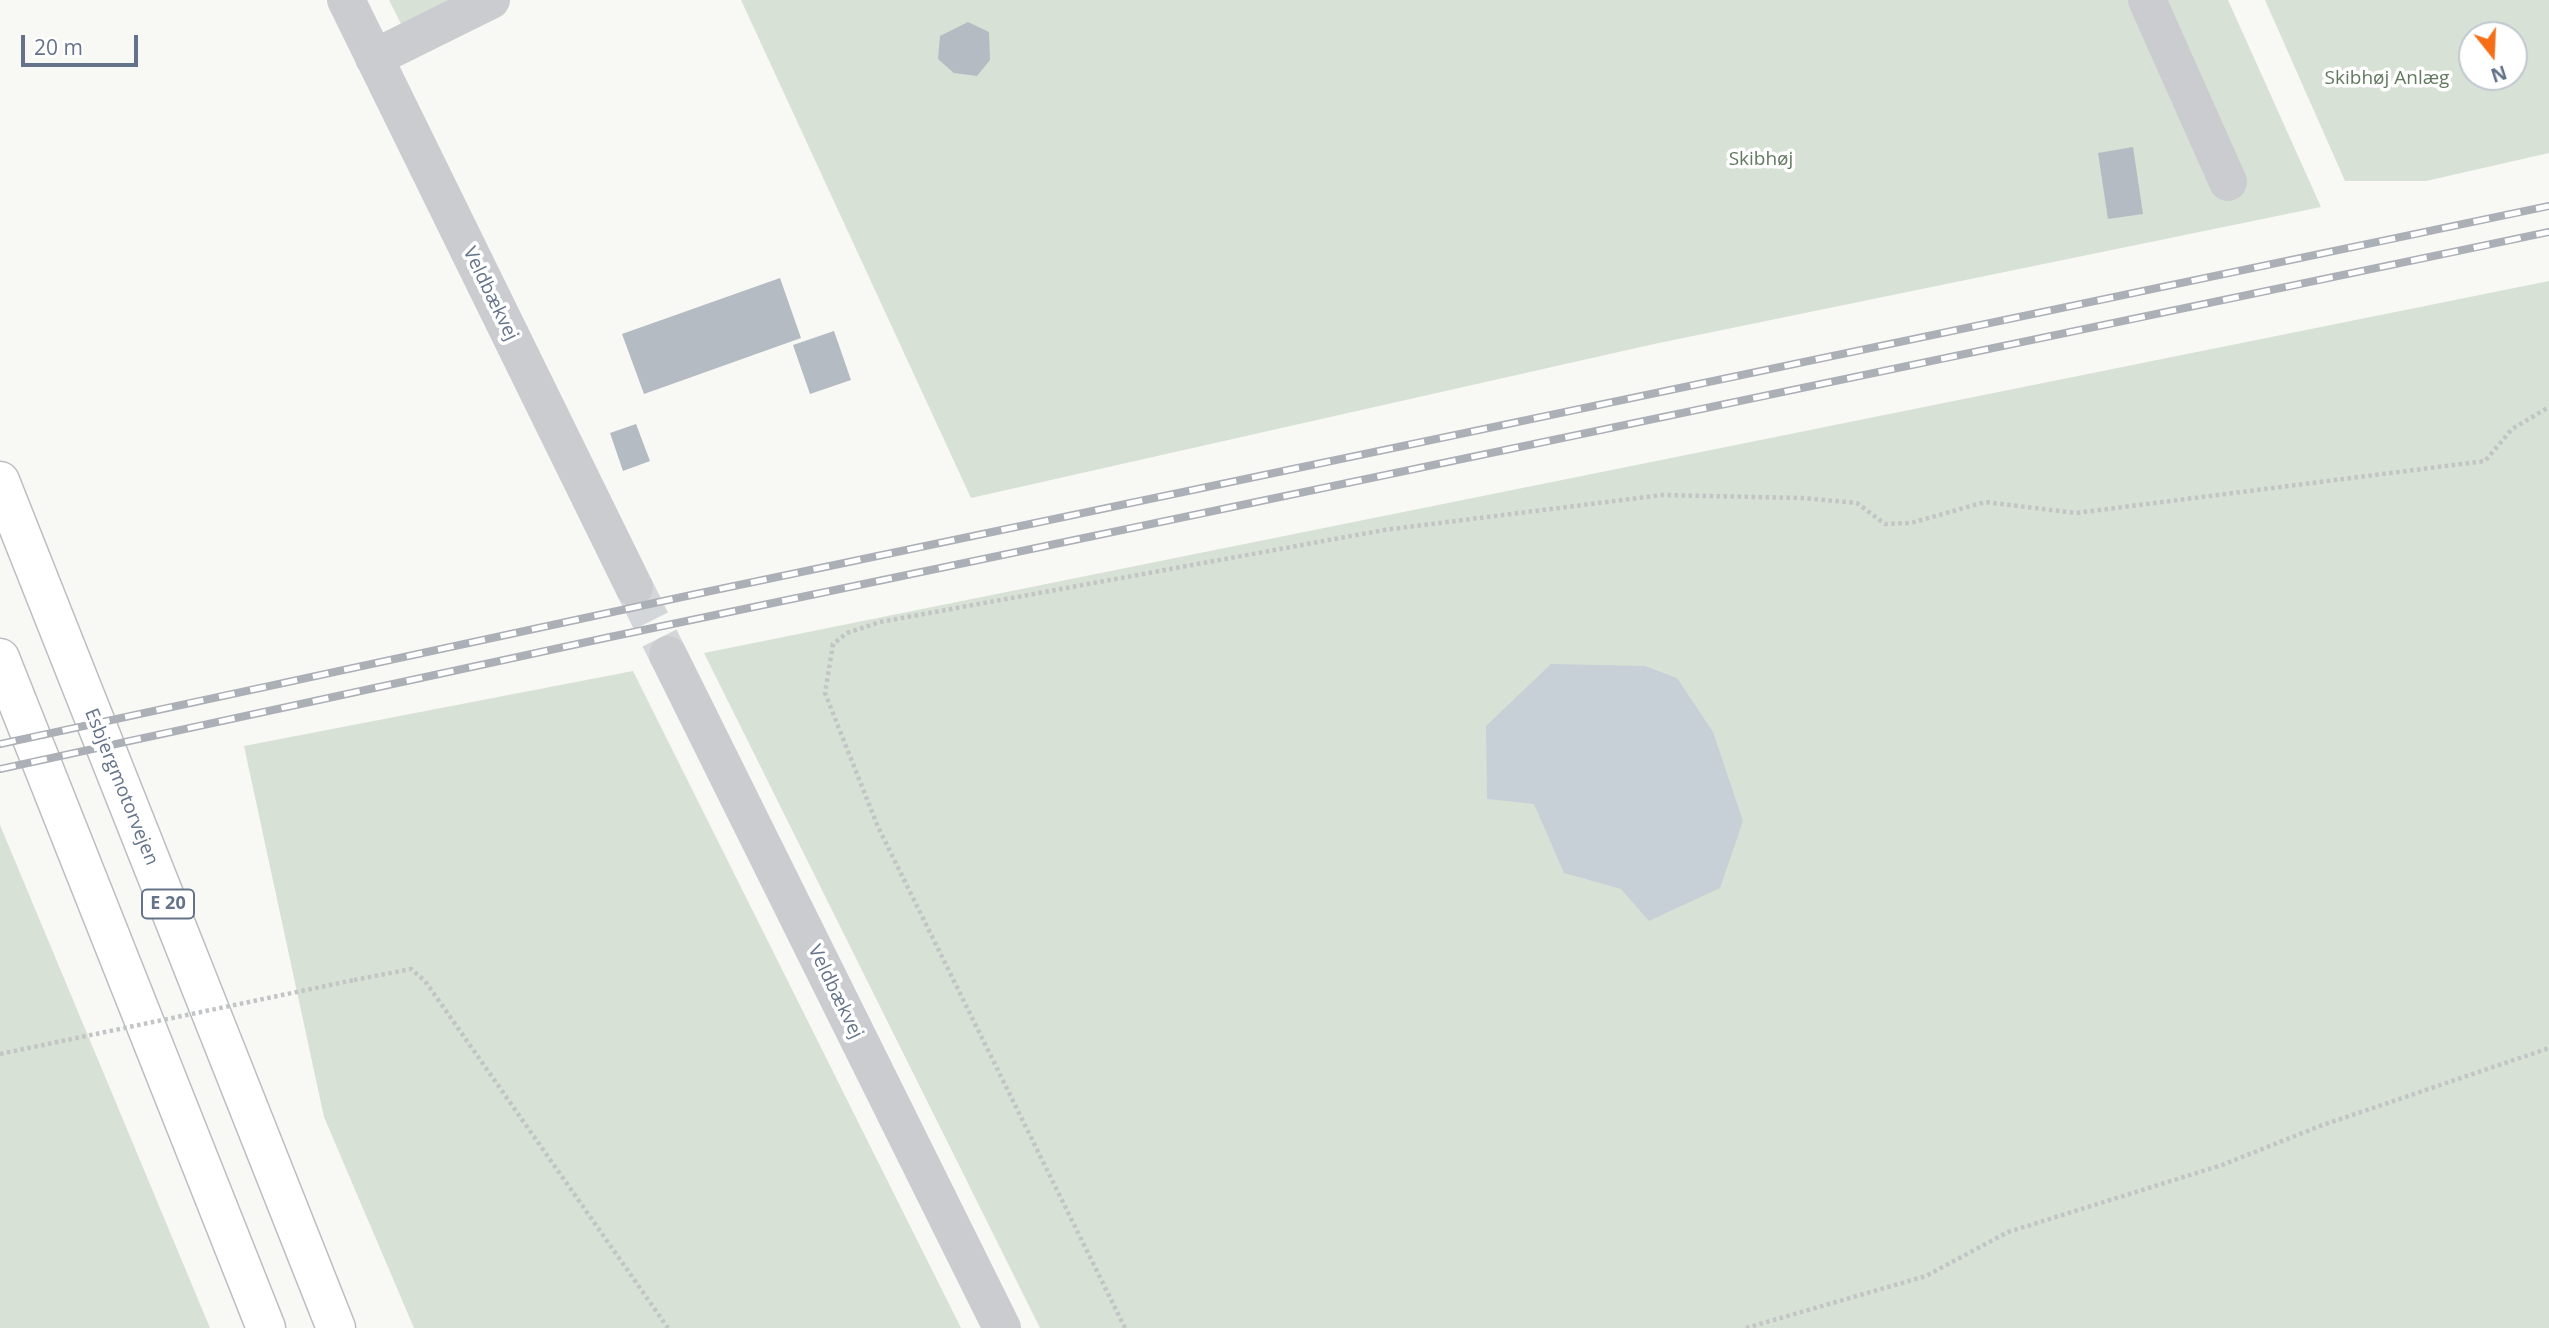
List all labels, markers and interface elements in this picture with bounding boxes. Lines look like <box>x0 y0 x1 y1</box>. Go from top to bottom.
scale bar <box>24 21 142 65</box>
north arrow <box>2458 21 2528 91</box>
text: 20 m <box>34 33 83 61</box>
text: N <box>2488 59 2510 89</box>
park label: Skibhøj Anlæg <box>2325 68 2449 90</box>
park label: Skibhøj <box>1729 149 1793 171</box>
street label: Veldbækvej <box>458 243 522 345</box>
street label: Esbjergmotorvejen <box>79 705 163 869</box>
road number: E 20 <box>142 890 194 918</box>
street label: Veldbækvej <box>803 941 867 1043</box>

